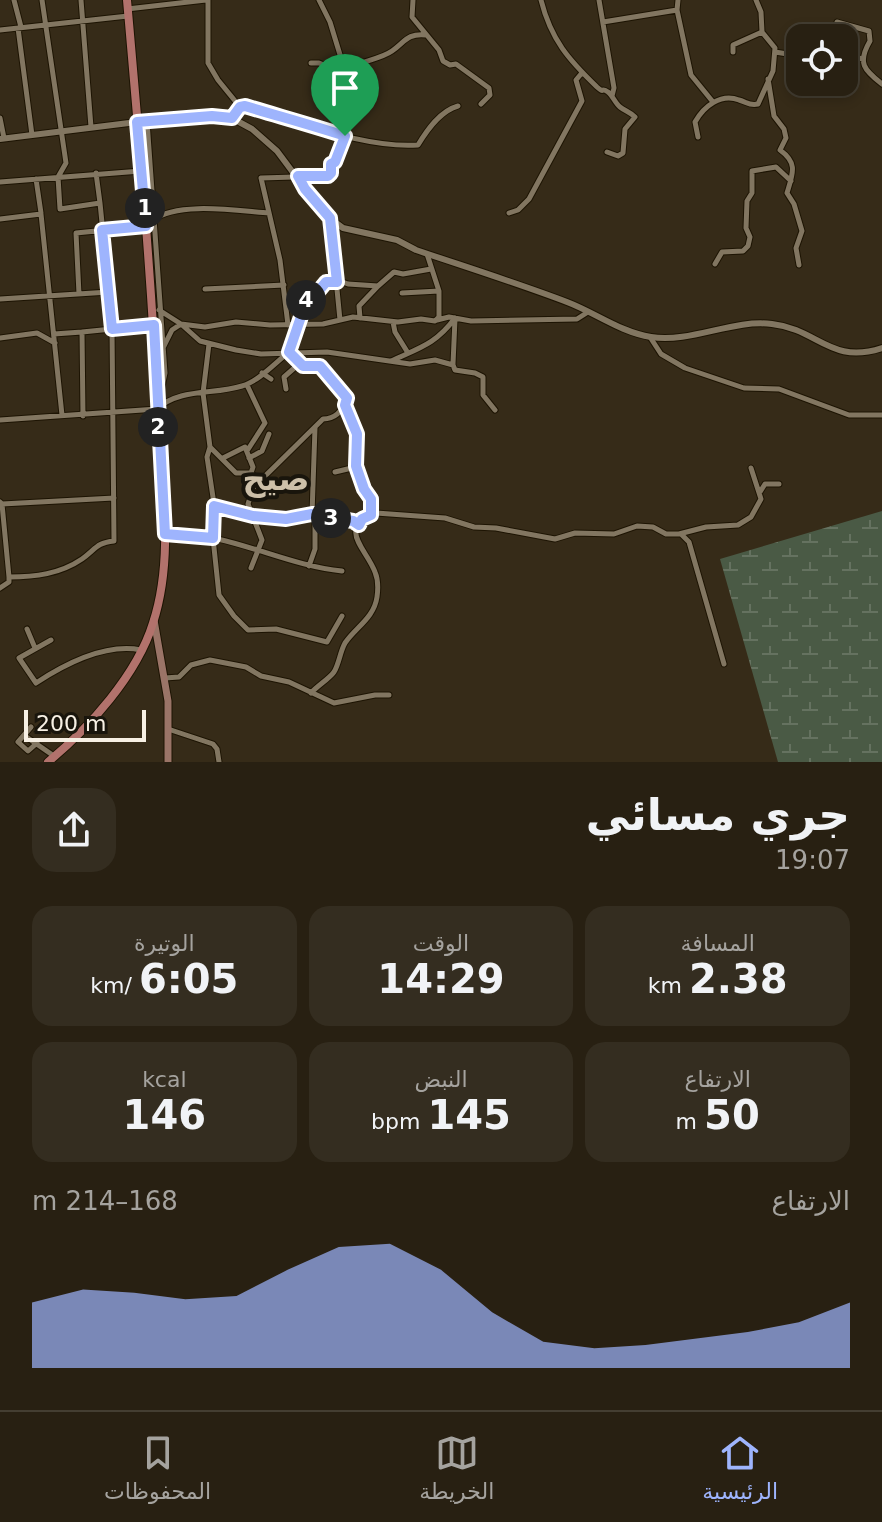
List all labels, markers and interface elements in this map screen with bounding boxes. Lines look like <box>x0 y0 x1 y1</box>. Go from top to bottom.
map controls <box>786 24 858 96</box>
button: locate <box>786 24 858 96</box>
pin <box>311 54 379 136</box>
icon: arrive <box>323 66 367 110</box>
pin: 1 <box>125 188 165 228</box>
text: 1 <box>137 195 153 220</box>
pin: 4 <box>286 280 326 320</box>
text: 4 <box>298 287 314 312</box>
pin: 2 <box>138 407 178 447</box>
text: 2 <box>150 414 166 439</box>
district label: صيح <box>242 460 310 498</box>
pin: 3 <box>311 498 351 538</box>
text: 3 <box>323 505 339 530</box>
scale bar <box>24 706 146 742</box>
text: 200 m <box>36 711 106 736</box>
button: share <box>32 788 116 872</box>
text: جري مسائي <box>586 789 850 840</box>
text: 19:07 <box>775 845 850 875</box>
text: الوتيرة <box>134 931 195 956</box>
text: الوقت <box>413 931 469 956</box>
text: المسافة <box>681 931 755 956</box>
text: 6:05 <box>139 956 238 1002</box>
text: 14:29 <box>377 956 505 1002</box>
text: 2.38 <box>689 956 788 1002</box>
text: /km <box>90 973 139 998</box>
text: km <box>648 973 689 998</box>
text: kcal <box>142 1067 187 1092</box>
text: النبض <box>414 1067 468 1092</box>
text: الارتفاع <box>684 1067 751 1092</box>
text: 146 <box>123 1092 206 1138</box>
text: 145 <box>427 1092 511 1138</box>
text: 50 <box>704 1092 760 1138</box>
text: bpm <box>371 1109 427 1134</box>
text: m <box>676 1109 704 1134</box>
text: 168–214 m <box>32 1186 178 1216</box>
text: الارتفاع <box>772 1186 850 1216</box>
tab: المحفوظات <box>104 1431 211 1504</box>
tab: الخريطة <box>419 1431 494 1504</box>
tab: الرئيسية <box>702 1431 778 1504</box>

